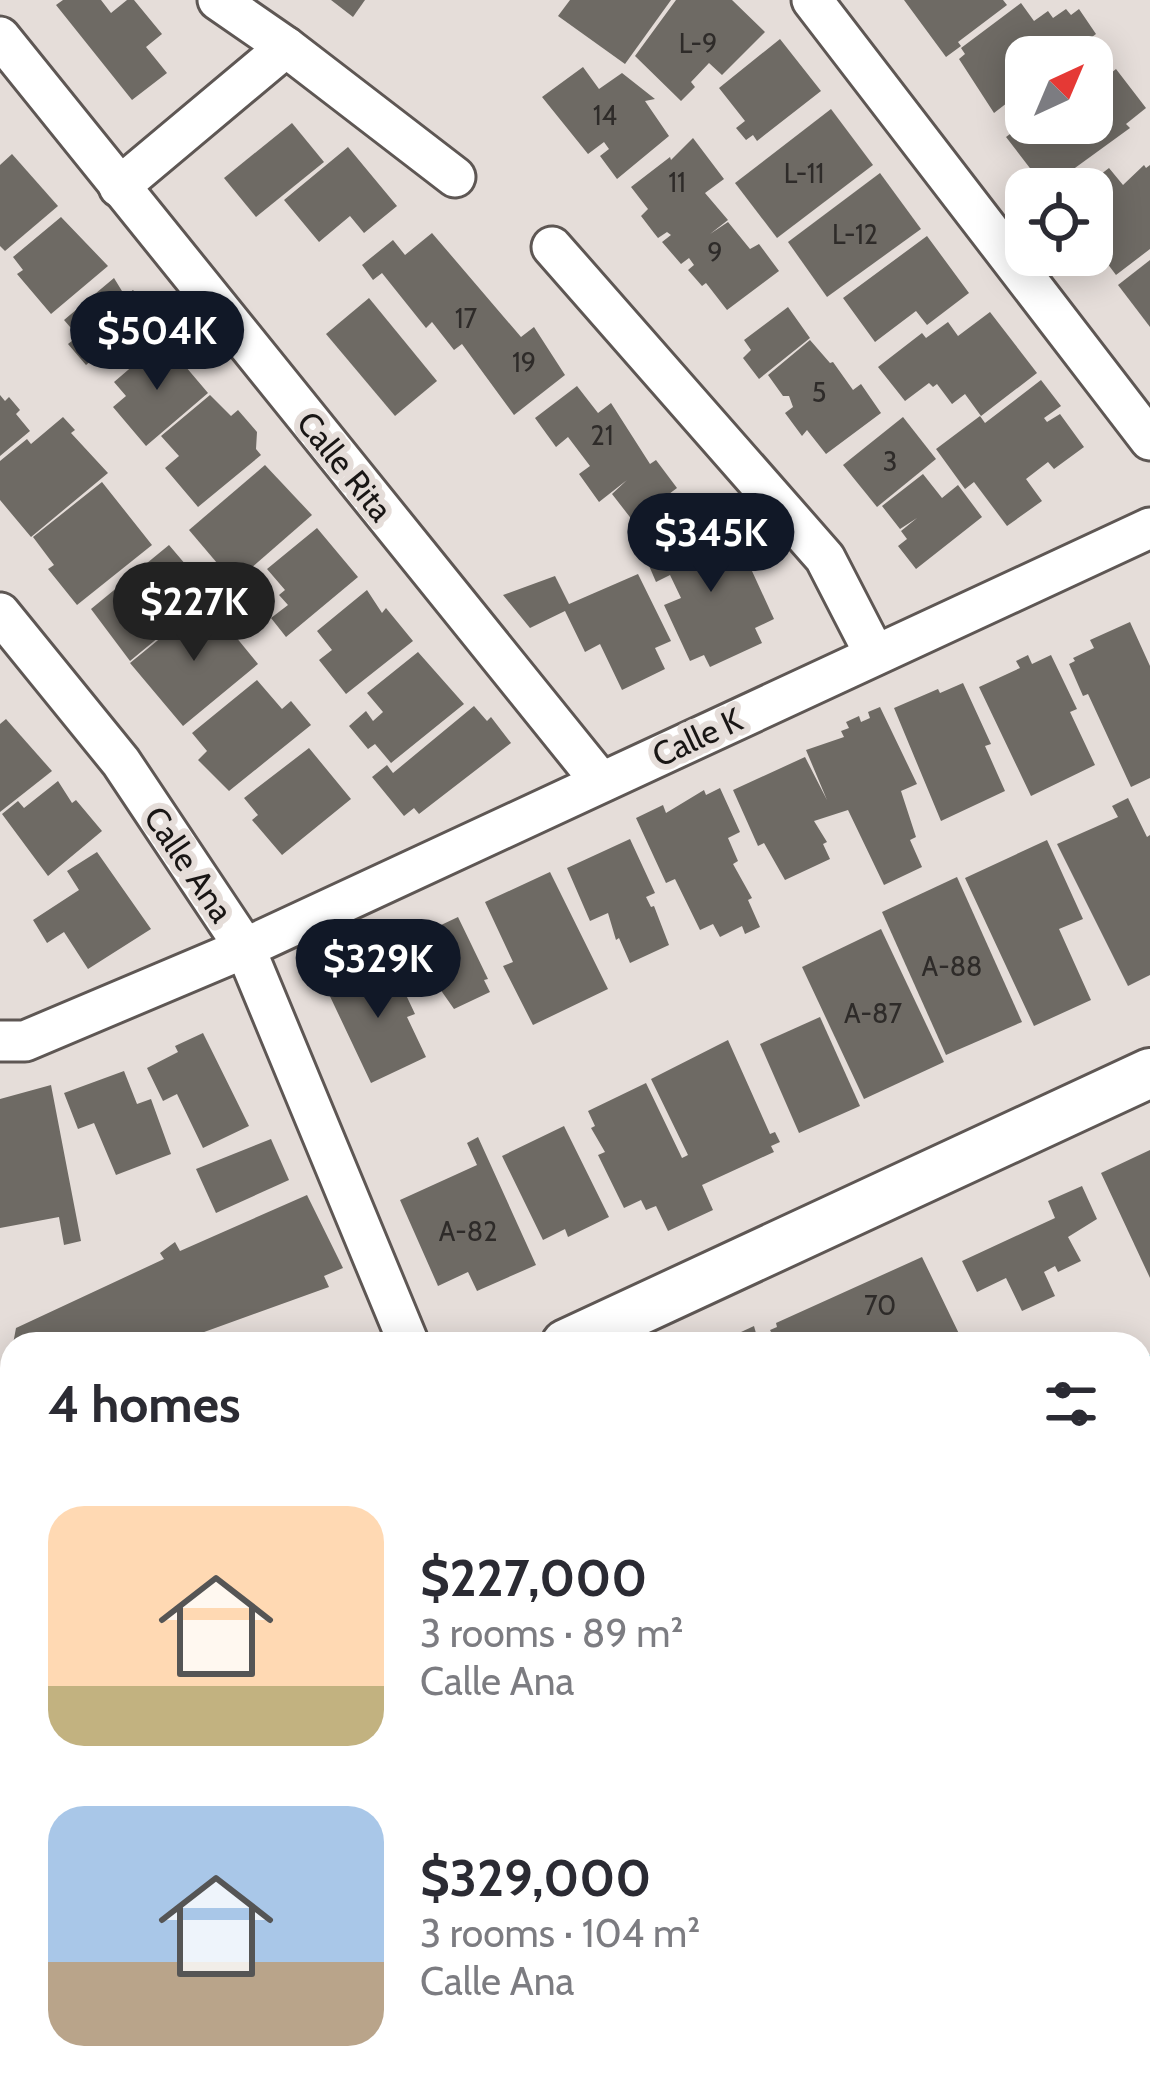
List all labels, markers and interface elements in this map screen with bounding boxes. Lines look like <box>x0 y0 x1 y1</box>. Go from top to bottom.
house number: L-9 <box>679 27 717 60</box>
north arrow <box>1005 36 1113 144</box>
map controls <box>1005 36 1113 276</box>
house number: 14 <box>593 99 617 132</box>
house number: L-11 <box>784 157 824 190</box>
house number: 11 <box>668 166 686 199</box>
button: locate <box>1005 168 1113 276</box>
house number: L-12 <box>832 218 878 251</box>
house number: 9 <box>707 236 723 269</box>
pin: $504K <box>73 291 241 393</box>
house number: 17 <box>455 302 478 335</box>
text: $504K <box>97 306 217 354</box>
house number: 19 <box>512 346 536 379</box>
house number: 5 <box>812 376 826 409</box>
street label: Calle Rita <box>289 403 401 529</box>
house number: 21 <box>591 419 613 452</box>
house number: 3 <box>883 445 897 478</box>
pin: $345K <box>627 493 795 595</box>
text: $345K <box>654 508 768 556</box>
pin: $227K <box>110 562 278 664</box>
text: $227K <box>140 577 248 625</box>
street label: Calle K <box>646 699 749 775</box>
street label: Calle Ana <box>136 799 242 929</box>
pin: $329K <box>294 919 462 1021</box>
text: $329K <box>323 934 433 982</box>
house number: A-88 <box>922 950 982 983</box>
house number: A-87 <box>844 997 902 1030</box>
house number: A-82 <box>439 1215 497 1248</box>
house number: 70 <box>864 1289 896 1322</box>
icon: filters <box>1038 1371 1104 1437</box>
text: 4 homes <box>48 1373 240 1435</box>
text: $227,000 <box>420 1547 647 1609</box>
icon: home <box>144 1554 288 1698</box>
text: 3 rooms · 89 m² <box>420 1609 683 1657</box>
text: Calle Ana <box>420 1657 574 1705</box>
text: $329,000 <box>420 1847 651 1909</box>
icon: home <box>144 1854 288 1998</box>
text: 3 rooms · 104 m² <box>420 1909 700 1957</box>
text: Calle Ana <box>420 1957 574 2005</box>

